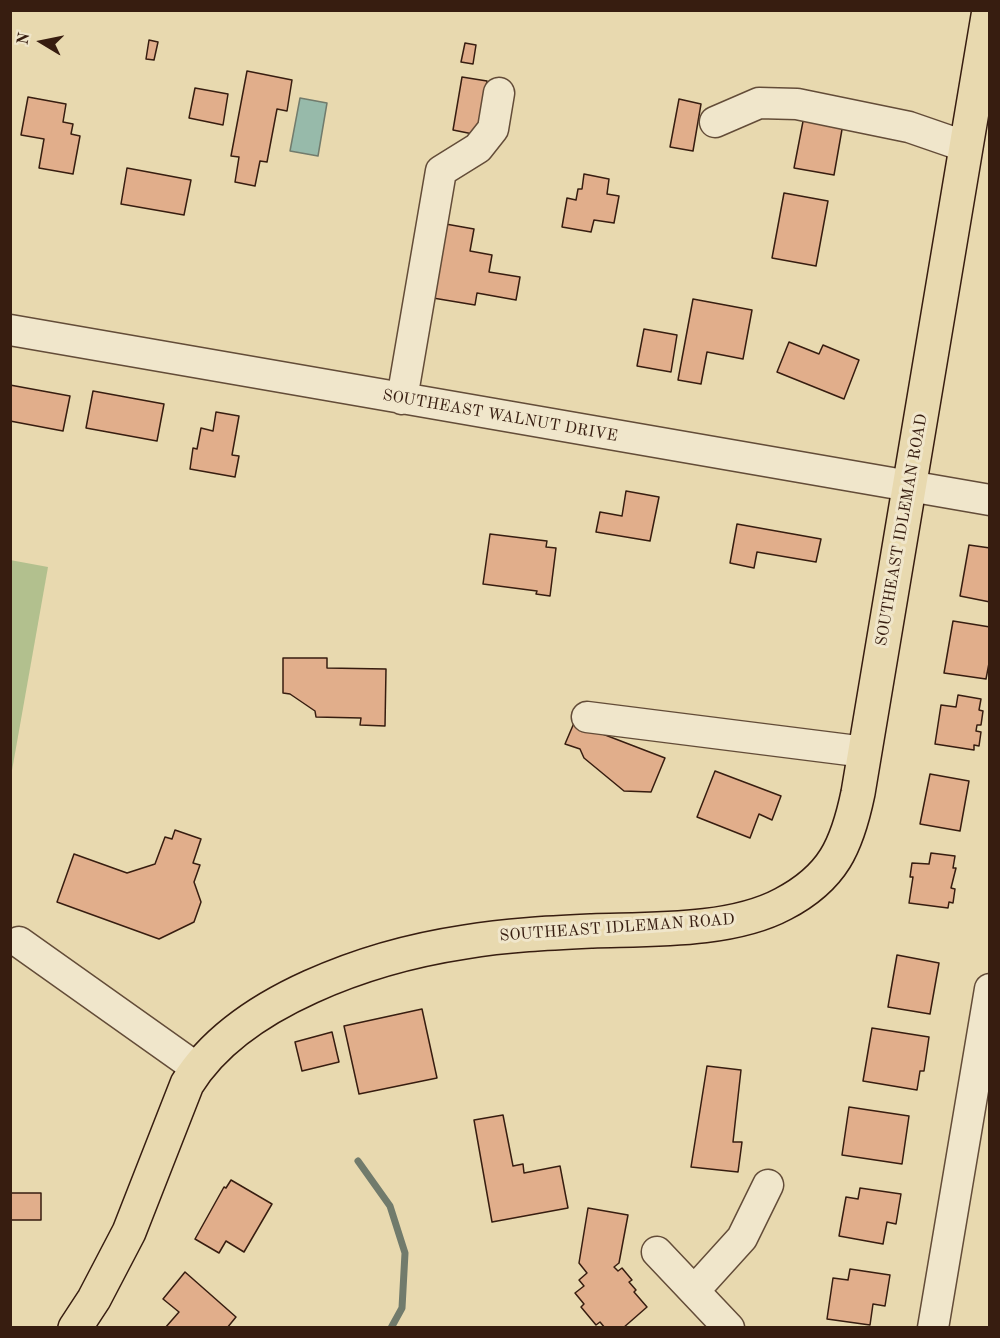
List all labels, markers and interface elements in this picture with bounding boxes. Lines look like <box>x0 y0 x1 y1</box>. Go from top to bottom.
north arrow <box>12 12 72 72</box>
text: N <box>15 31 33 46</box>
street label: SOUTHEAST WALNUT DRIVE <box>381 386 619 446</box>
street label: SOUTHEAST IDLEMAN ROAD <box>872 412 932 648</box>
street label: SOUTHEAST IDLEMAN ROAD <box>499 910 735 946</box>

